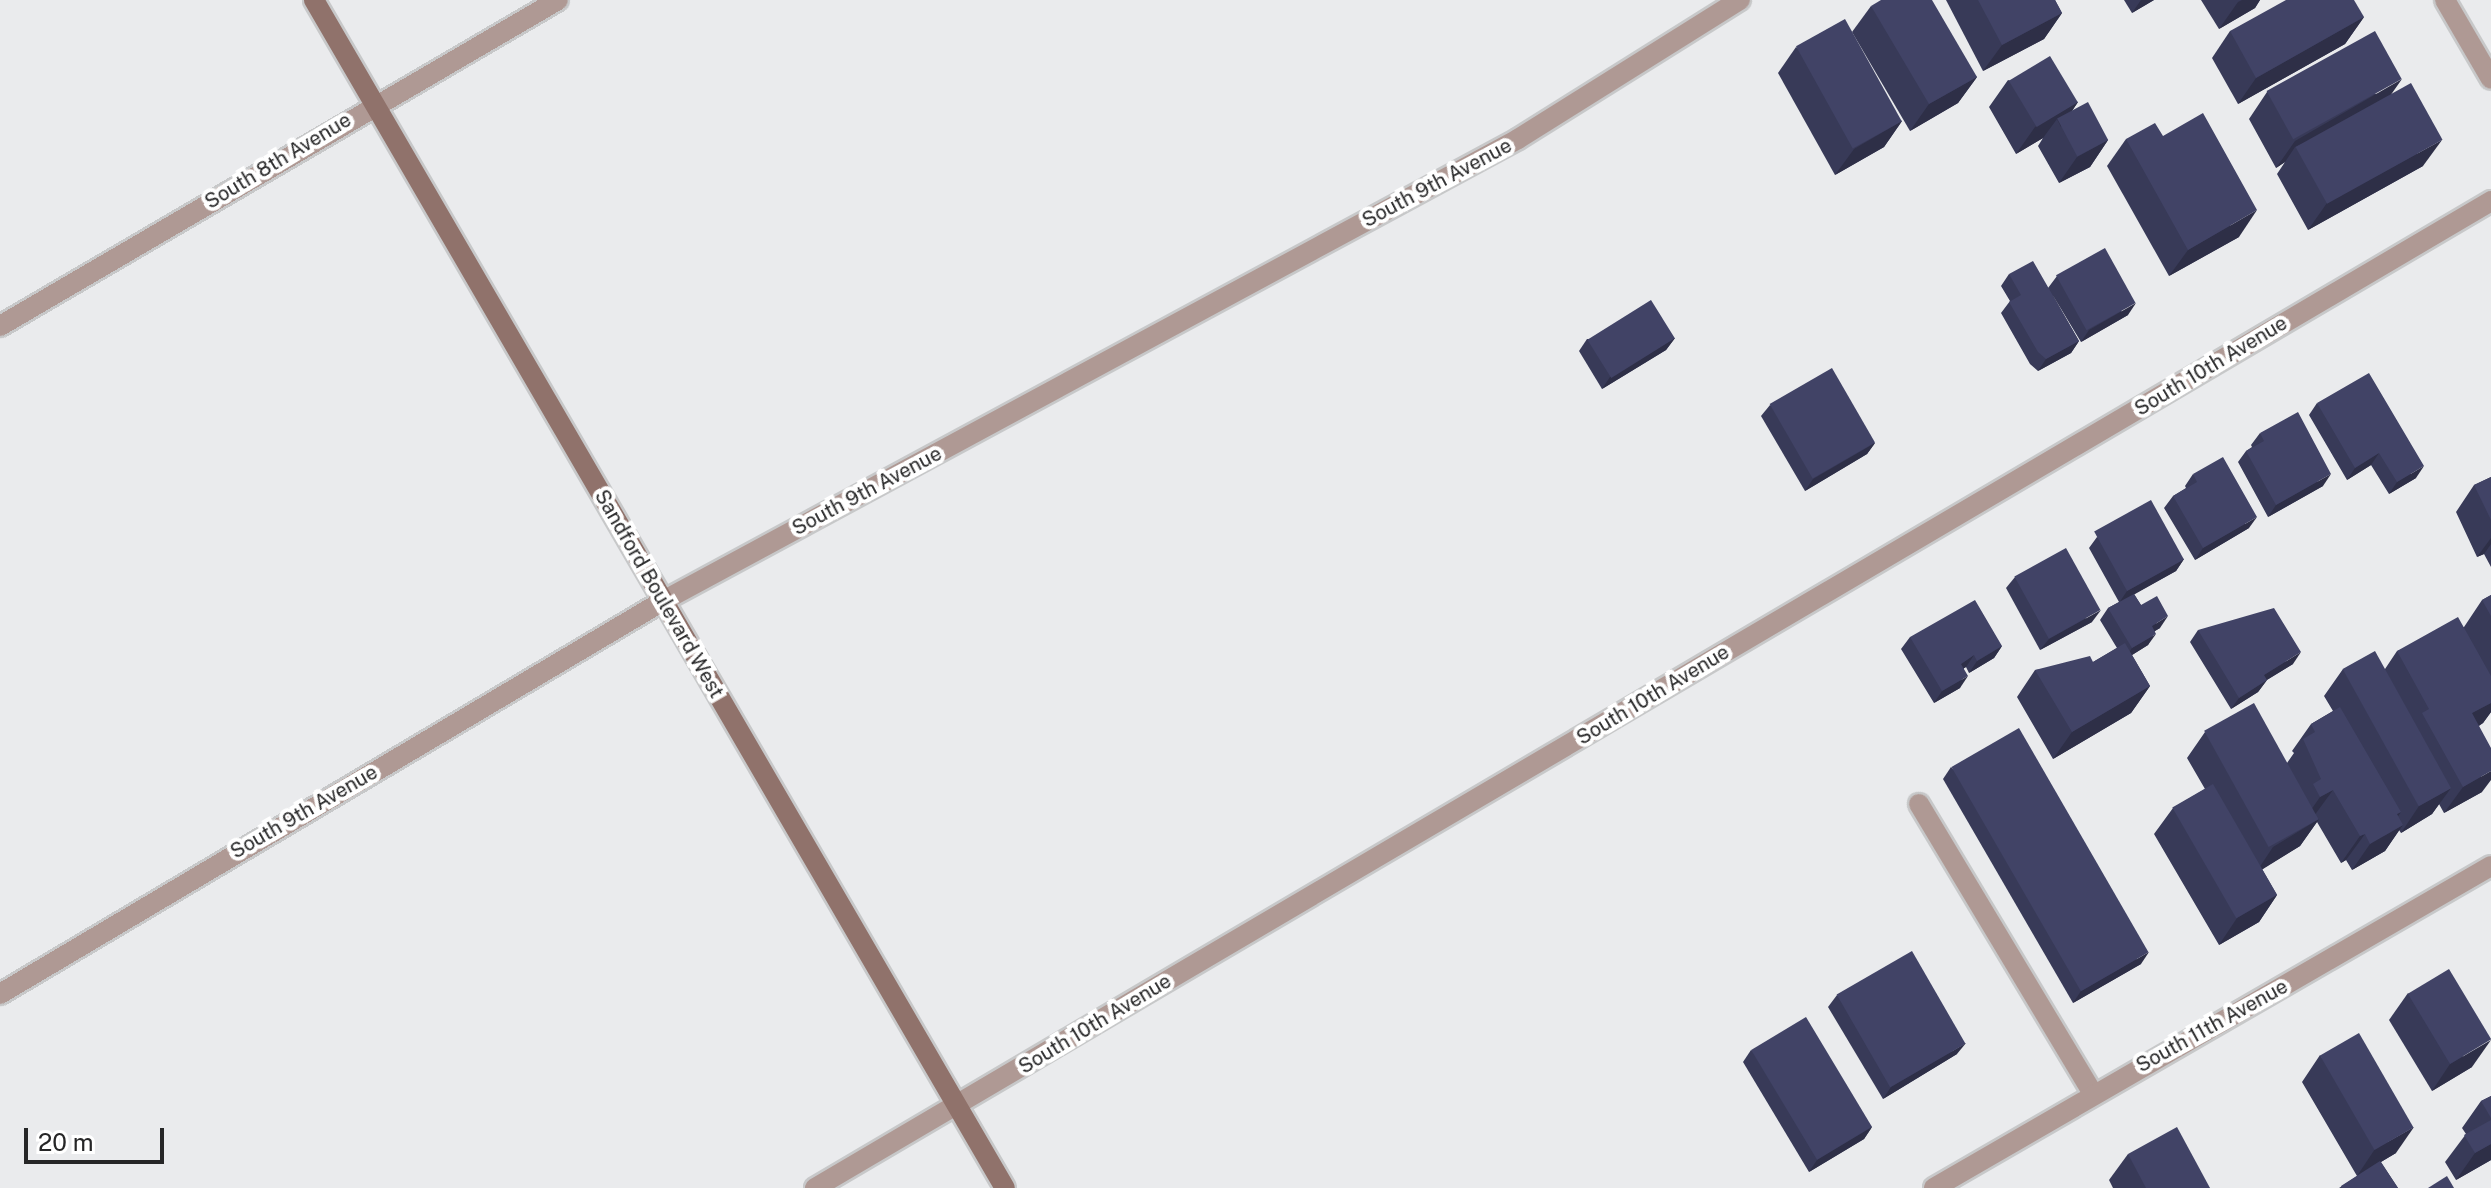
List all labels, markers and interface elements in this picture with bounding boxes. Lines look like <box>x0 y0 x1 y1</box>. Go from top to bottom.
street label: South 8th Avenue <box>201 108 355 214</box>
street label: South 9th Avenue <box>1358 133 1516 233</box>
street label: South 10th Avenue <box>2130 311 2292 421</box>
street label: South 9th Avenue <box>788 441 946 541</box>
street label: Sandford Boulevard West <box>589 485 729 703</box>
street label: South 10th Avenue <box>1572 640 1734 750</box>
street label: South 9th Avenue <box>226 760 382 864</box>
street label: South 10th Avenue <box>1014 969 1176 1079</box>
street label: South 11th Avenue <box>2132 974 2292 1078</box>
scale bar <box>28 1112 168 1162</box>
text: 20 m <box>38 1128 94 1156</box>

